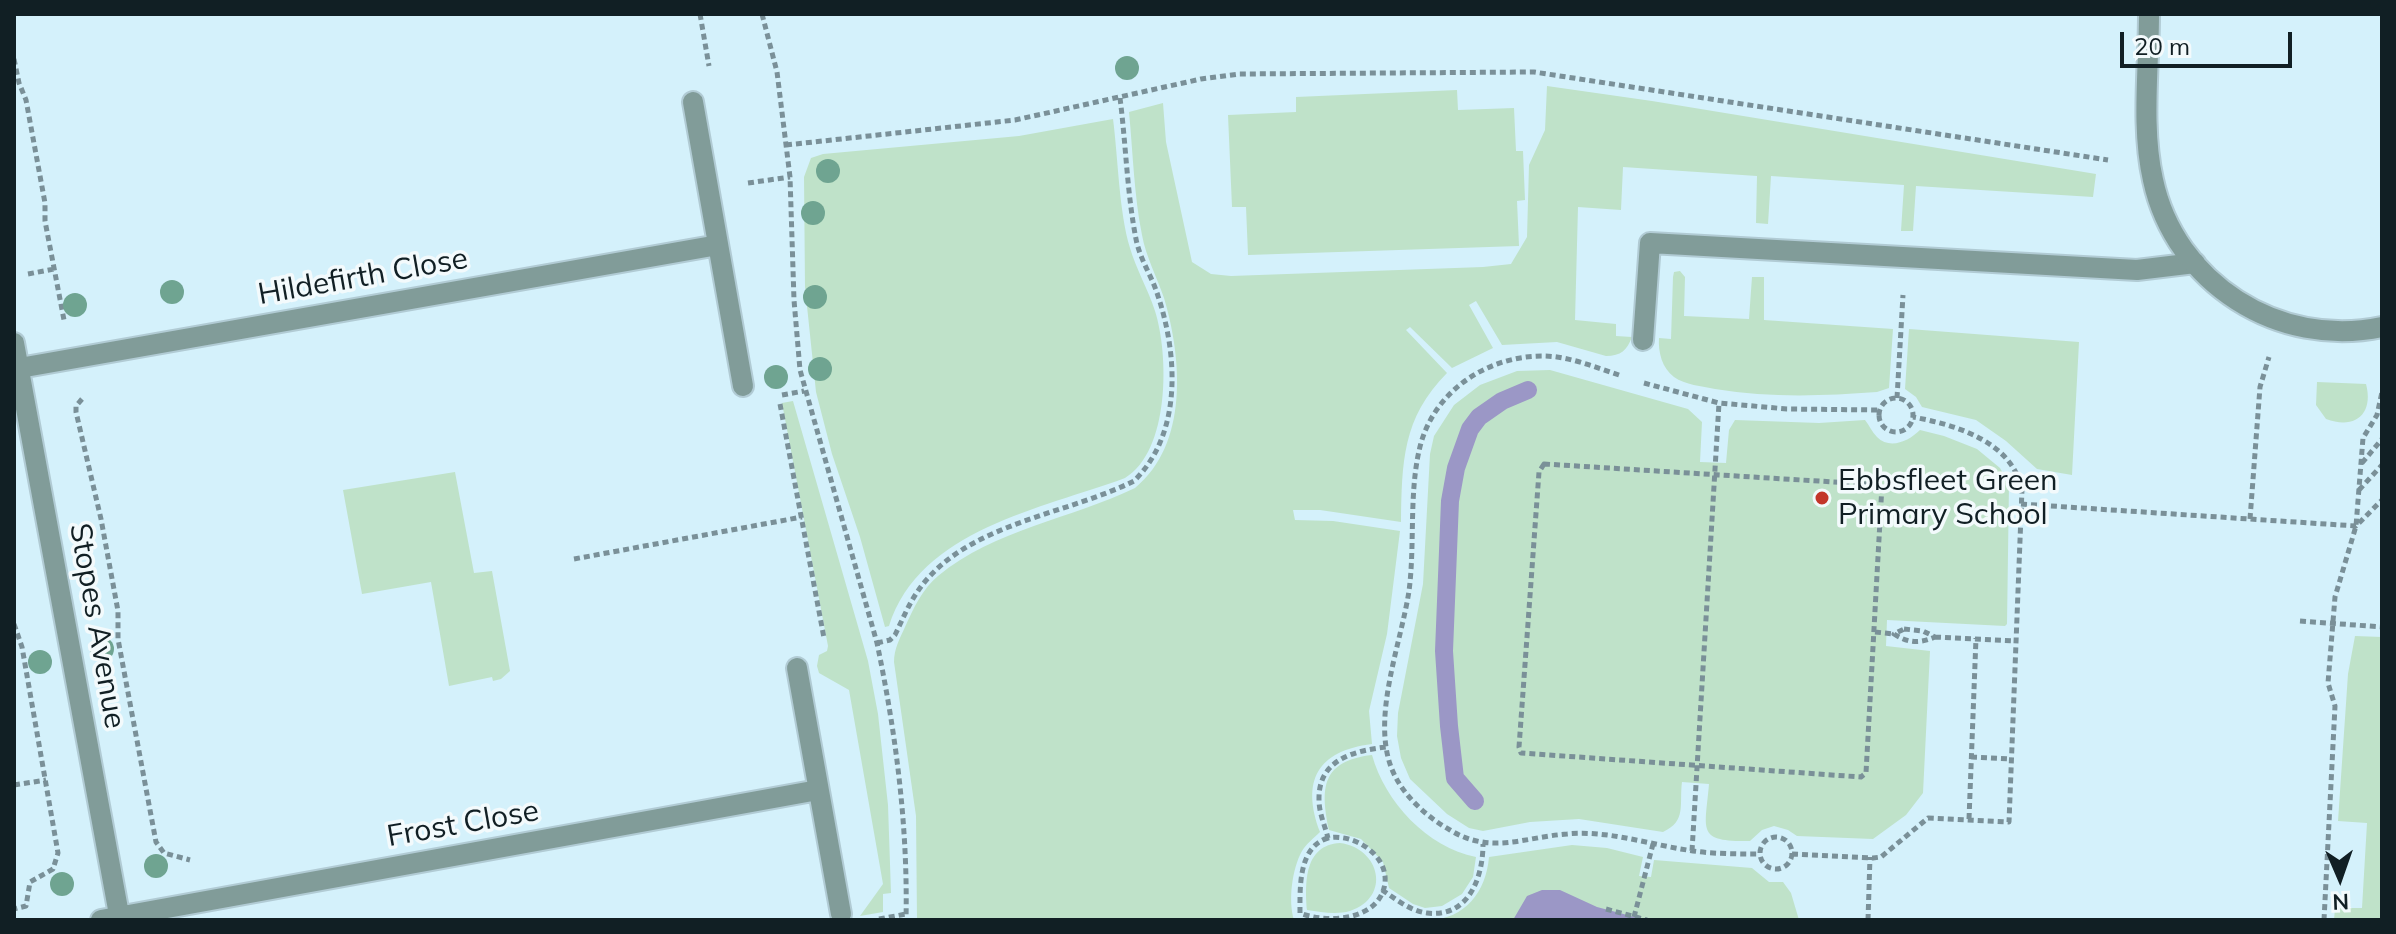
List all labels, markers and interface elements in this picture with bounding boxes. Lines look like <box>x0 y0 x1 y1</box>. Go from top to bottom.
scale bar <box>2124 16 2296 66</box>
text: 20 m <box>2134 31 2190 61</box>
street label: Hildefirth Close <box>255 241 471 313</box>
place label: Ebbsfleet Green Primary School <box>1838 463 2058 534</box>
marker: Ebbsfleet Green Primary School <box>1813 489 1831 507</box>
street label: Stopes Avenue <box>61 521 133 731</box>
street label: Frost Close <box>384 793 542 855</box>
north arrow <box>2300 838 2380 918</box>
text: N <box>2332 888 2350 916</box>

